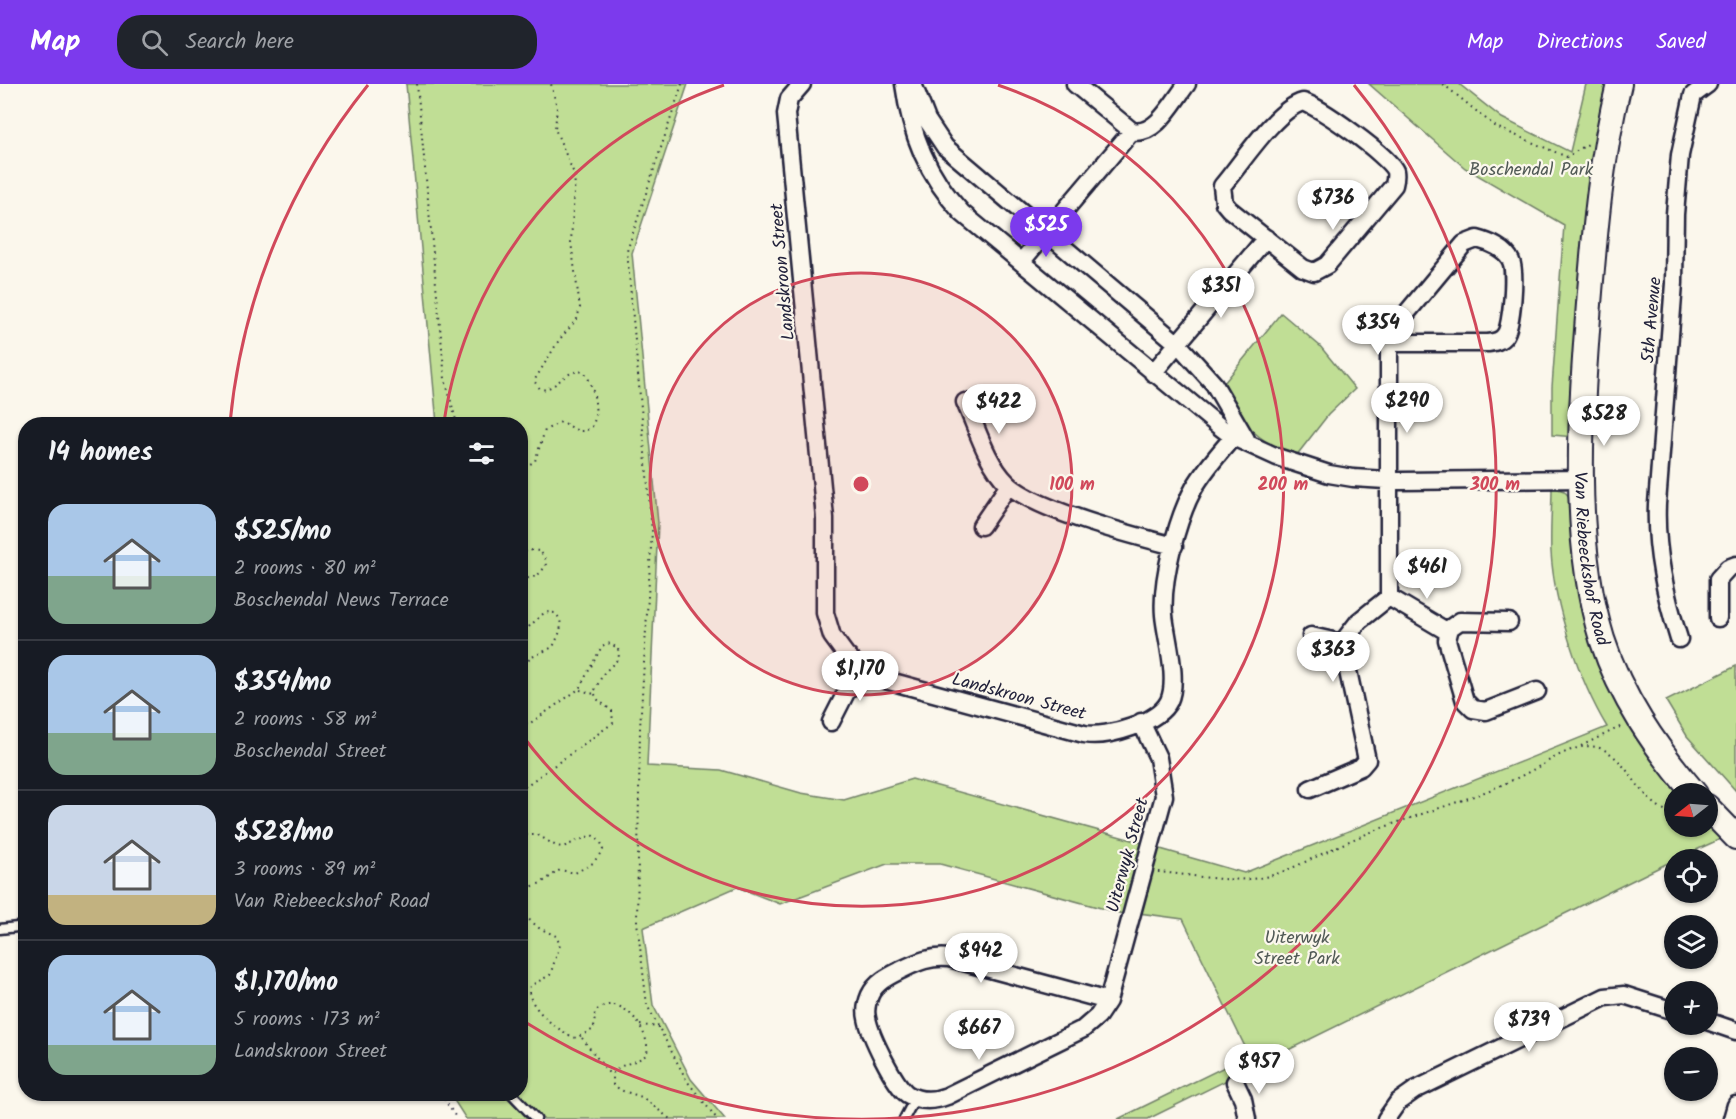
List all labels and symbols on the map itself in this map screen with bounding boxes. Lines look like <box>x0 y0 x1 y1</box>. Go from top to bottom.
park label: Boschendal Park <box>1469 156 1594 185</box>
pin: $736 <box>1297 180 1369 231</box>
street label: Landskroon Street <box>763 201 804 342</box>
pin: $525 <box>1010 207 1082 258</box>
pin: $351 <box>1185 268 1257 319</box>
street label: 5th Avenue <box>1634 276 1671 364</box>
pin: $354 <box>1342 305 1414 356</box>
pin: $290 <box>1371 383 1443 434</box>
pin: $422 <box>963 384 1035 435</box>
pin: $528 <box>1568 396 1640 447</box>
text: 100 m <box>1049 471 1095 500</box>
text: 200 m <box>1258 471 1309 500</box>
text: 300 m <box>1469 471 1520 500</box>
street label: Van Riebeeckshof Road <box>1565 472 1617 651</box>
centre of rings <box>851 474 871 494</box>
pin: $461 <box>1391 549 1463 600</box>
pin: $363 <box>1297 632 1369 683</box>
pin: $1,170 <box>811 651 909 702</box>
street label: Landskroon Street <box>948 666 1090 730</box>
north arrow <box>1664 783 1718 837</box>
street label: Uiterwyk Street <box>1099 794 1158 916</box>
park label: Uiterwyk Street Park <box>1254 924 1340 974</box>
pin: $942 <box>945 933 1017 984</box>
pin: $739 <box>1493 1002 1565 1053</box>
pin: $667 <box>943 1010 1015 1061</box>
pin: $957 <box>1223 1044 1295 1095</box>

